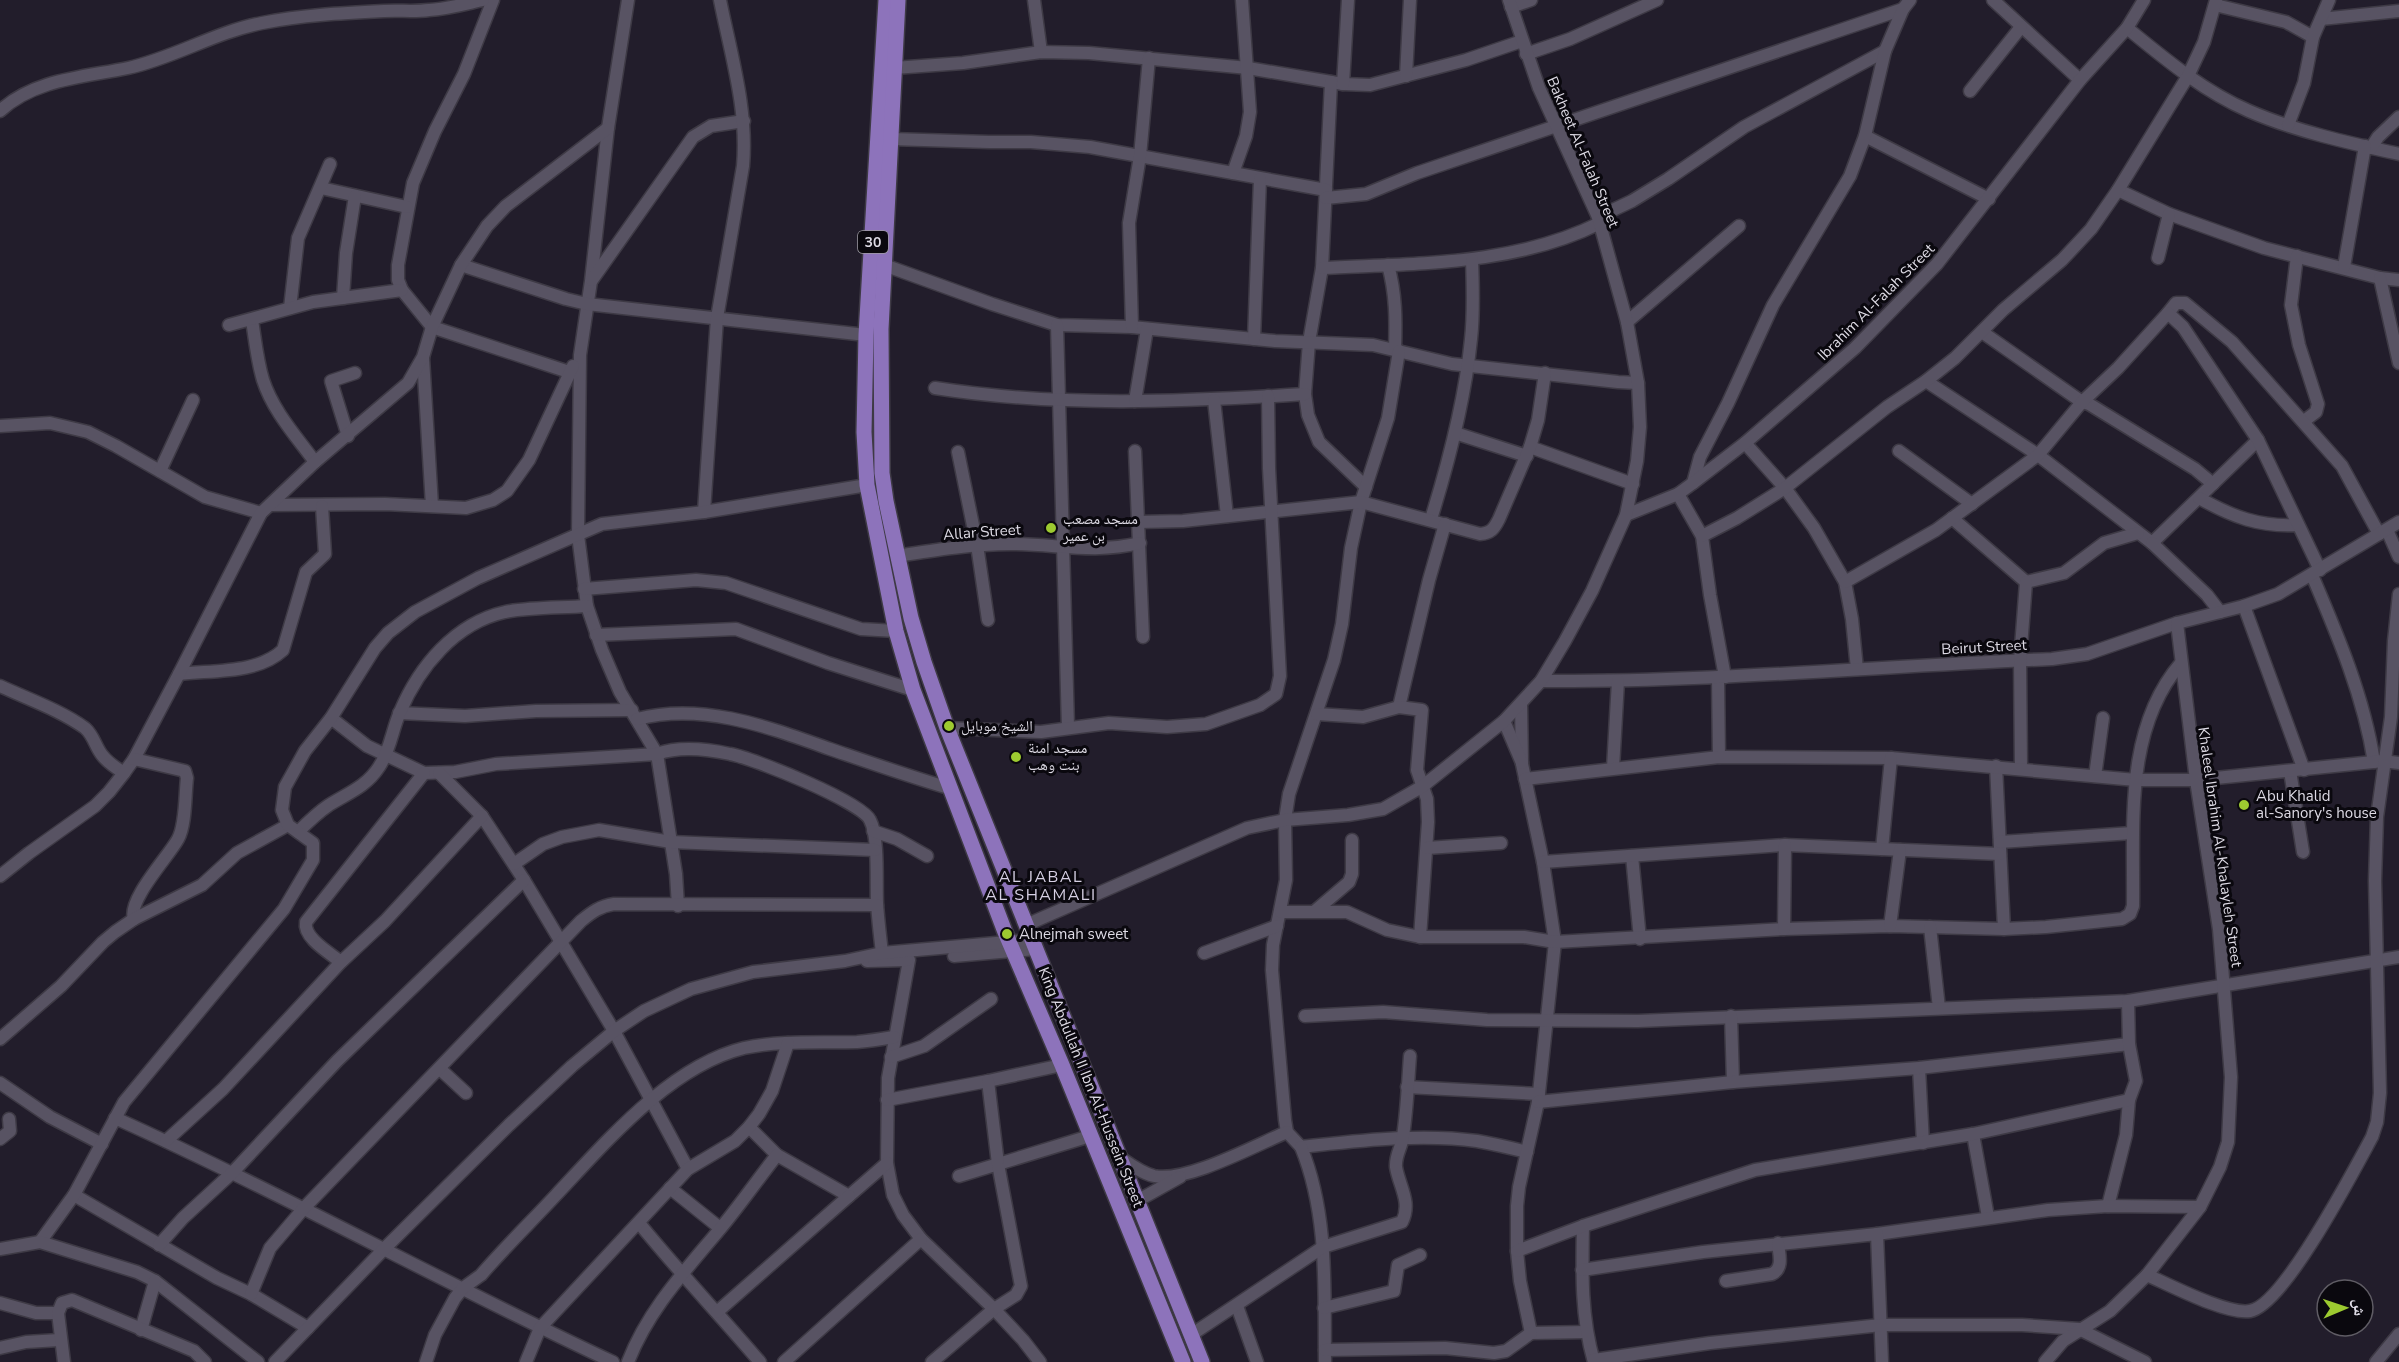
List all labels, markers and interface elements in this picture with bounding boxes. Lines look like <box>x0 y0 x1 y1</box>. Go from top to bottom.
street label: Bakheet Al-Falah Street <box>1542 73 1624 231</box>
road number: 30 <box>858 231 888 253</box>
street label: Ibrahim Al-Falah Street <box>1813 239 1939 365</box>
place label: مسجد مصعب بن عمير <box>1062 509 1138 546</box>
street label: Allar Street <box>942 519 1022 545</box>
marker: مسجد مصعب بن عمير <box>1044 521 1058 535</box>
street label: Beirut Street <box>1941 635 2028 659</box>
place label: الشيخ موبايل <box>961 716 1033 736</box>
marker: الشيخ موبايل <box>942 719 956 733</box>
street label: Khaleel Ibrahim Al-Khalayleh Street <box>2193 726 2247 969</box>
place label: مسجد امنة بنت وهب <box>1028 738 1087 775</box>
marker: مسجد امنة بنت وهب <box>1009 750 1023 764</box>
place label: Abu Khalid al-Sanory's house <box>2256 786 2377 823</box>
marker: Abu Khalid al-Sanory's house <box>2237 798 2251 812</box>
district label: AL JABAL AL SHAMALI <box>985 866 1097 906</box>
place label: Alnejmah sweet <box>1019 924 1129 944</box>
marker: Alnejmah sweet <box>1000 927 1014 941</box>
street label: King Abdullah II Ibn Al-Hussein Street <box>1034 964 1149 1211</box>
north arrow <box>2315 1278 2375 1338</box>
text: ش <box>2348 1299 2370 1316</box>

